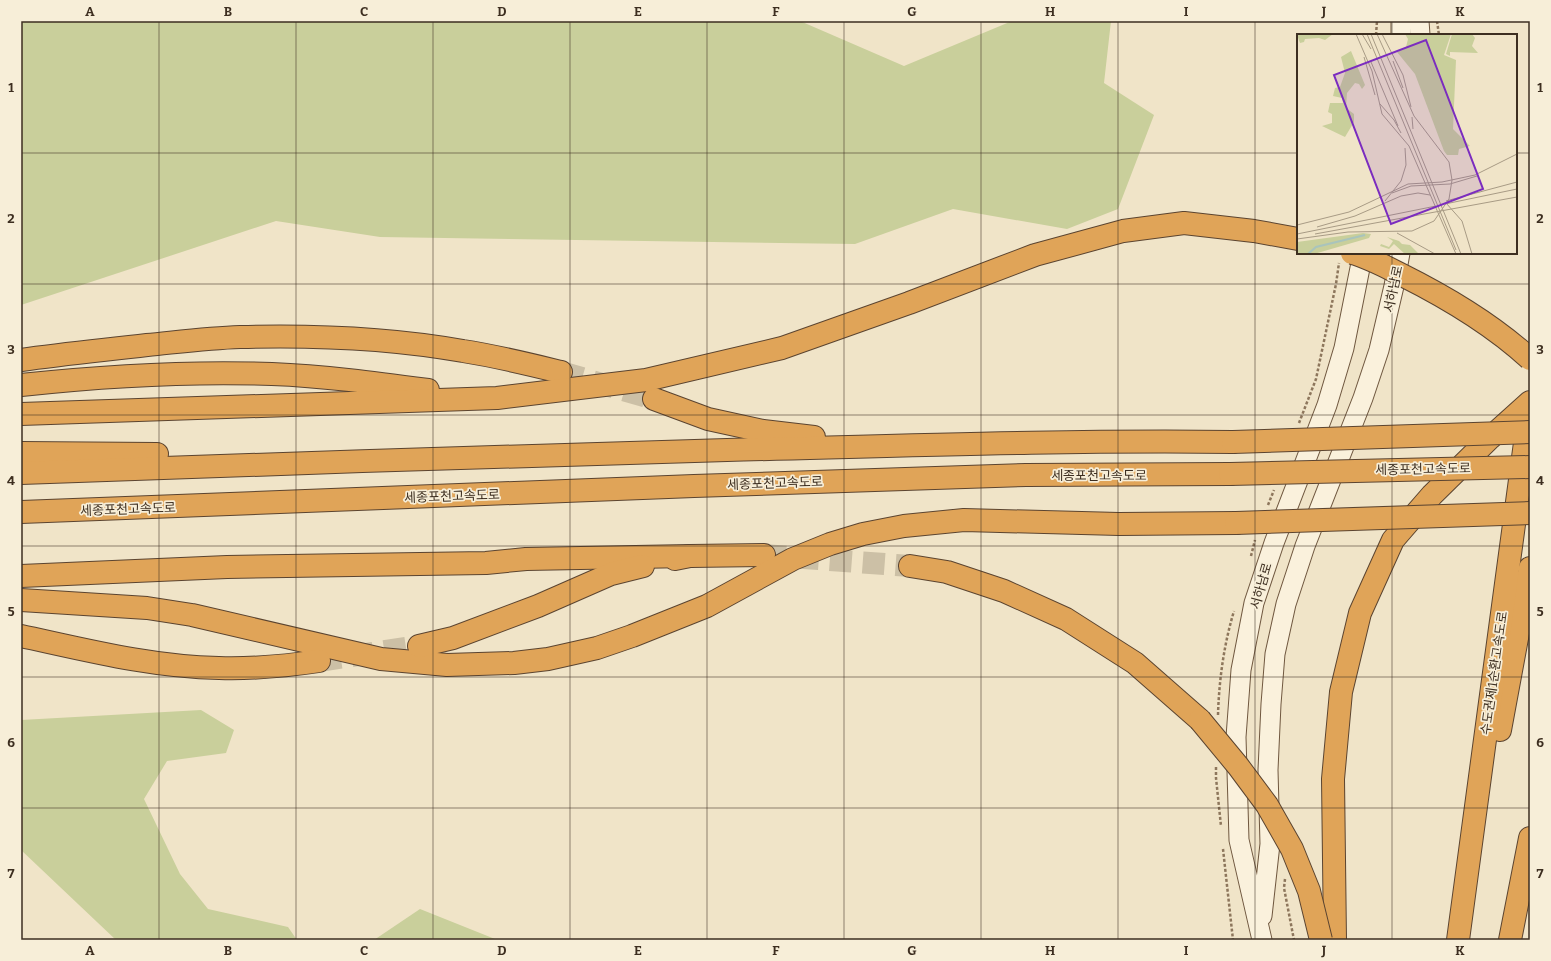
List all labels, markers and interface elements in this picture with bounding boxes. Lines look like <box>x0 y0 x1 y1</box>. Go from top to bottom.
text: A <box>85 4 95 19</box>
text: B <box>224 4 232 19</box>
text: C <box>360 4 368 19</box>
text: D <box>497 4 507 19</box>
text: E <box>634 4 642 19</box>
text: F <box>772 4 780 19</box>
text: G <box>907 4 917 19</box>
text: H <box>1045 4 1055 19</box>
text: I <box>1184 4 1189 19</box>
text: J <box>1321 4 1327 19</box>
text: K <box>1455 4 1465 19</box>
inset map <box>1297 34 1517 254</box>
text: 1 <box>8 80 14 95</box>
text: 1 <box>1537 80 1543 95</box>
text: 2 <box>7 211 15 226</box>
text: 2 <box>1536 211 1544 226</box>
street label: 서하남로 <box>1381 264 1405 314</box>
text: 3 <box>7 342 15 357</box>
text: 3 <box>1536 342 1544 357</box>
street label: 세종포천고속도로 <box>1375 461 1471 477</box>
street label: 세종포천고속도로 <box>1051 468 1147 483</box>
text: 4 <box>7 473 15 488</box>
text: 4 <box>1536 473 1544 488</box>
street label: 세종포천고속도로 <box>727 474 823 492</box>
street label: 세종포천고속도로 <box>404 487 500 505</box>
street label: 세종포천고속도로 <box>80 500 176 518</box>
street label: 서하남로 <box>1247 561 1275 611</box>
text: 5 <box>7 604 15 619</box>
text: 5 <box>1536 604 1544 619</box>
street label: 수도권제1순환고속도로 <box>1478 610 1510 736</box>
text: 6 <box>7 735 15 750</box>
text: 6 <box>1536 735 1544 750</box>
text: 7 <box>8 866 15 881</box>
text: 7 <box>1537 866 1544 881</box>
text: A <box>85 943 95 958</box>
text: B <box>224 943 232 958</box>
text: C <box>360 943 368 958</box>
text: D <box>497 943 507 958</box>
text: E <box>634 943 642 958</box>
text: F <box>772 943 780 958</box>
text: G <box>907 943 917 958</box>
text: H <box>1045 943 1055 958</box>
text: I <box>1184 943 1189 958</box>
text: J <box>1321 943 1327 958</box>
text: K <box>1455 943 1465 958</box>

